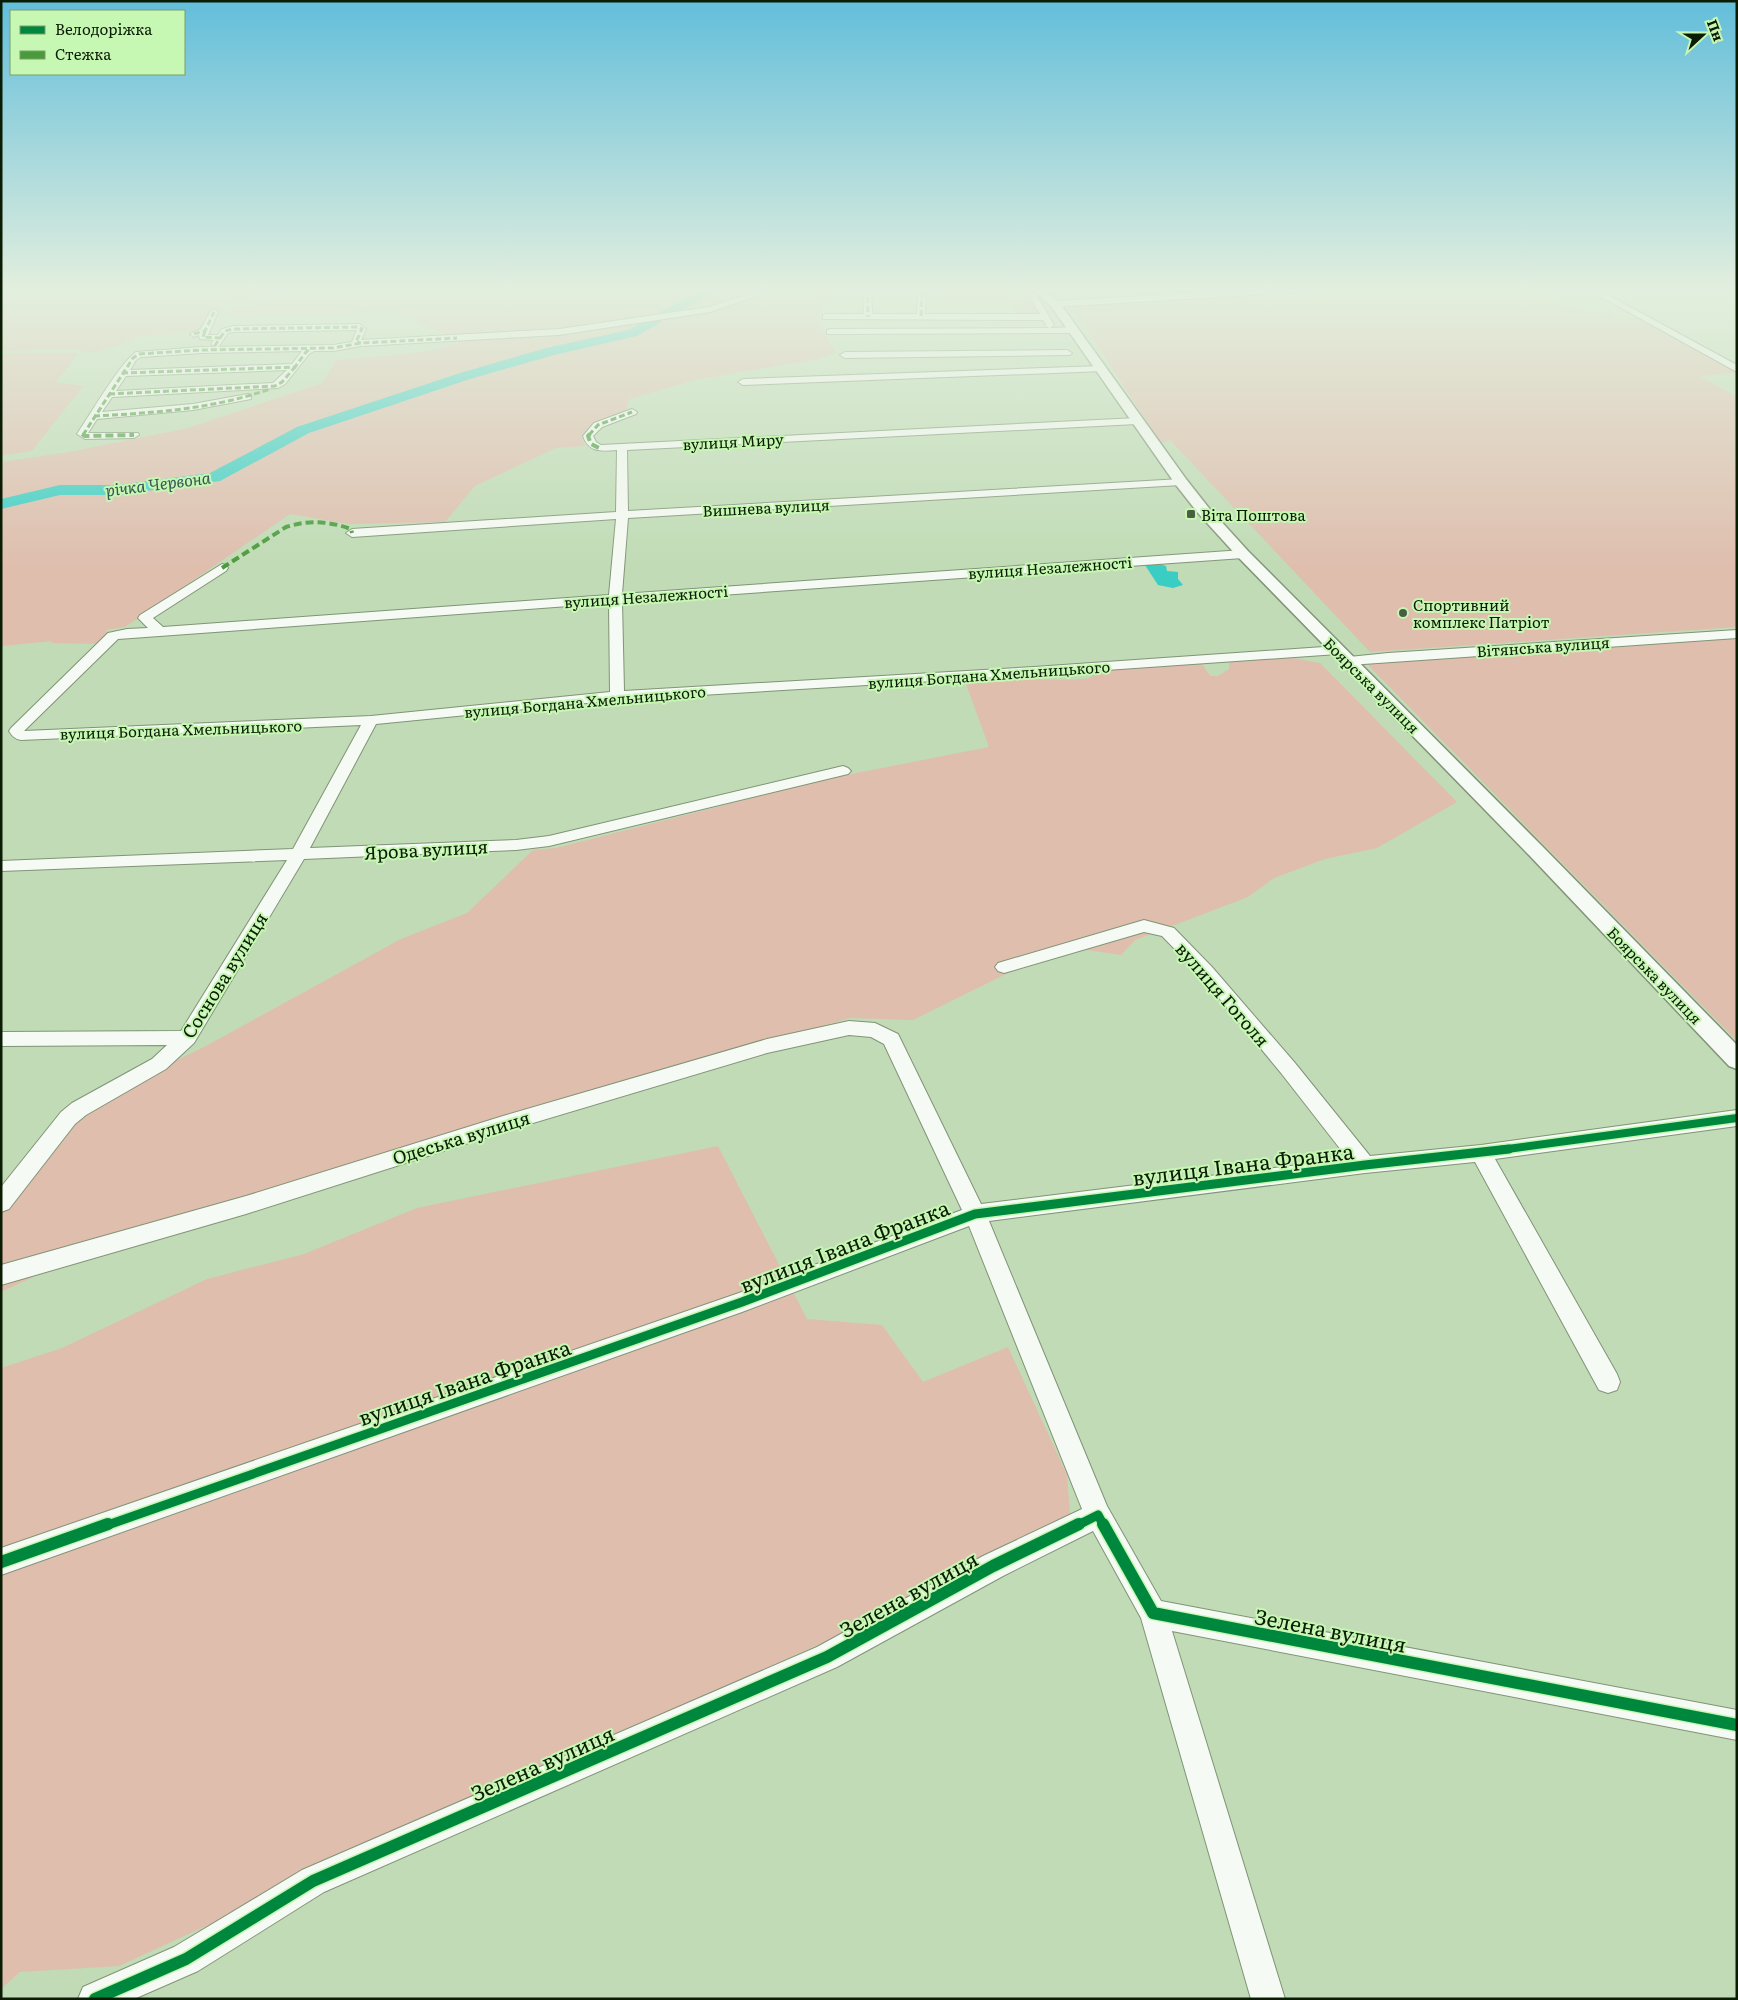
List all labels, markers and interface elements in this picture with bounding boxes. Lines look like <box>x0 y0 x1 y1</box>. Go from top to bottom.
legend <box>10 10 185 75</box>
north arrow <box>1678 10 1728 60</box>
text: Пн <box>1703 16 1729 44</box>
text: Велодоріжка <box>55 17 153 40</box>
text: Стежка <box>55 42 112 65</box>
street label: вулиця Миру <box>682 427 784 455</box>
water label: річка Червона <box>104 465 213 501</box>
street label: Вишнева вулиця <box>702 492 830 522</box>
place label: Віта Поштова <box>1201 503 1307 526</box>
marker: Віта Поштова <box>1185 508 1197 520</box>
street label: вулиця Незалежності <box>967 550 1133 584</box>
street label: вулиця Незалежності <box>563 579 729 613</box>
place label: Спортивний комплекс Патріот <box>1413 593 1550 633</box>
marker: Спортивний комплекс Патріот <box>1397 607 1409 619</box>
street label: Вітянська вулиця <box>1476 630 1610 662</box>
street label: Боярська вулиця <box>1319 632 1425 738</box>
street label: вулиця Богдана Хмельницького <box>867 654 1111 694</box>
street label: вулиця Богдана Хмельницького <box>463 679 707 723</box>
street label: вулиця Богдана Хмельницького <box>59 713 303 745</box>
street label: Ярова вулиця <box>363 832 489 866</box>
street label: Соснова вулиця <box>174 907 274 1043</box>
street label: Боярська вулиця <box>1602 921 1708 1029</box>
street label: вулиця Гоголя <box>1170 936 1276 1052</box>
street label: Одеська вулиця <box>389 1103 533 1171</box>
street label: вулиця Івана Франка <box>1131 1134 1356 1192</box>
street label: вулиця Івана Франка <box>734 1190 954 1299</box>
street label: вулиця Івана Франка <box>354 1330 575 1432</box>
street label: Зелена вулиця <box>833 1542 983 1644</box>
street label: Зелена вулиця <box>1252 1599 1410 1659</box>
street label: Зелена вулиця <box>465 1717 619 1807</box>

